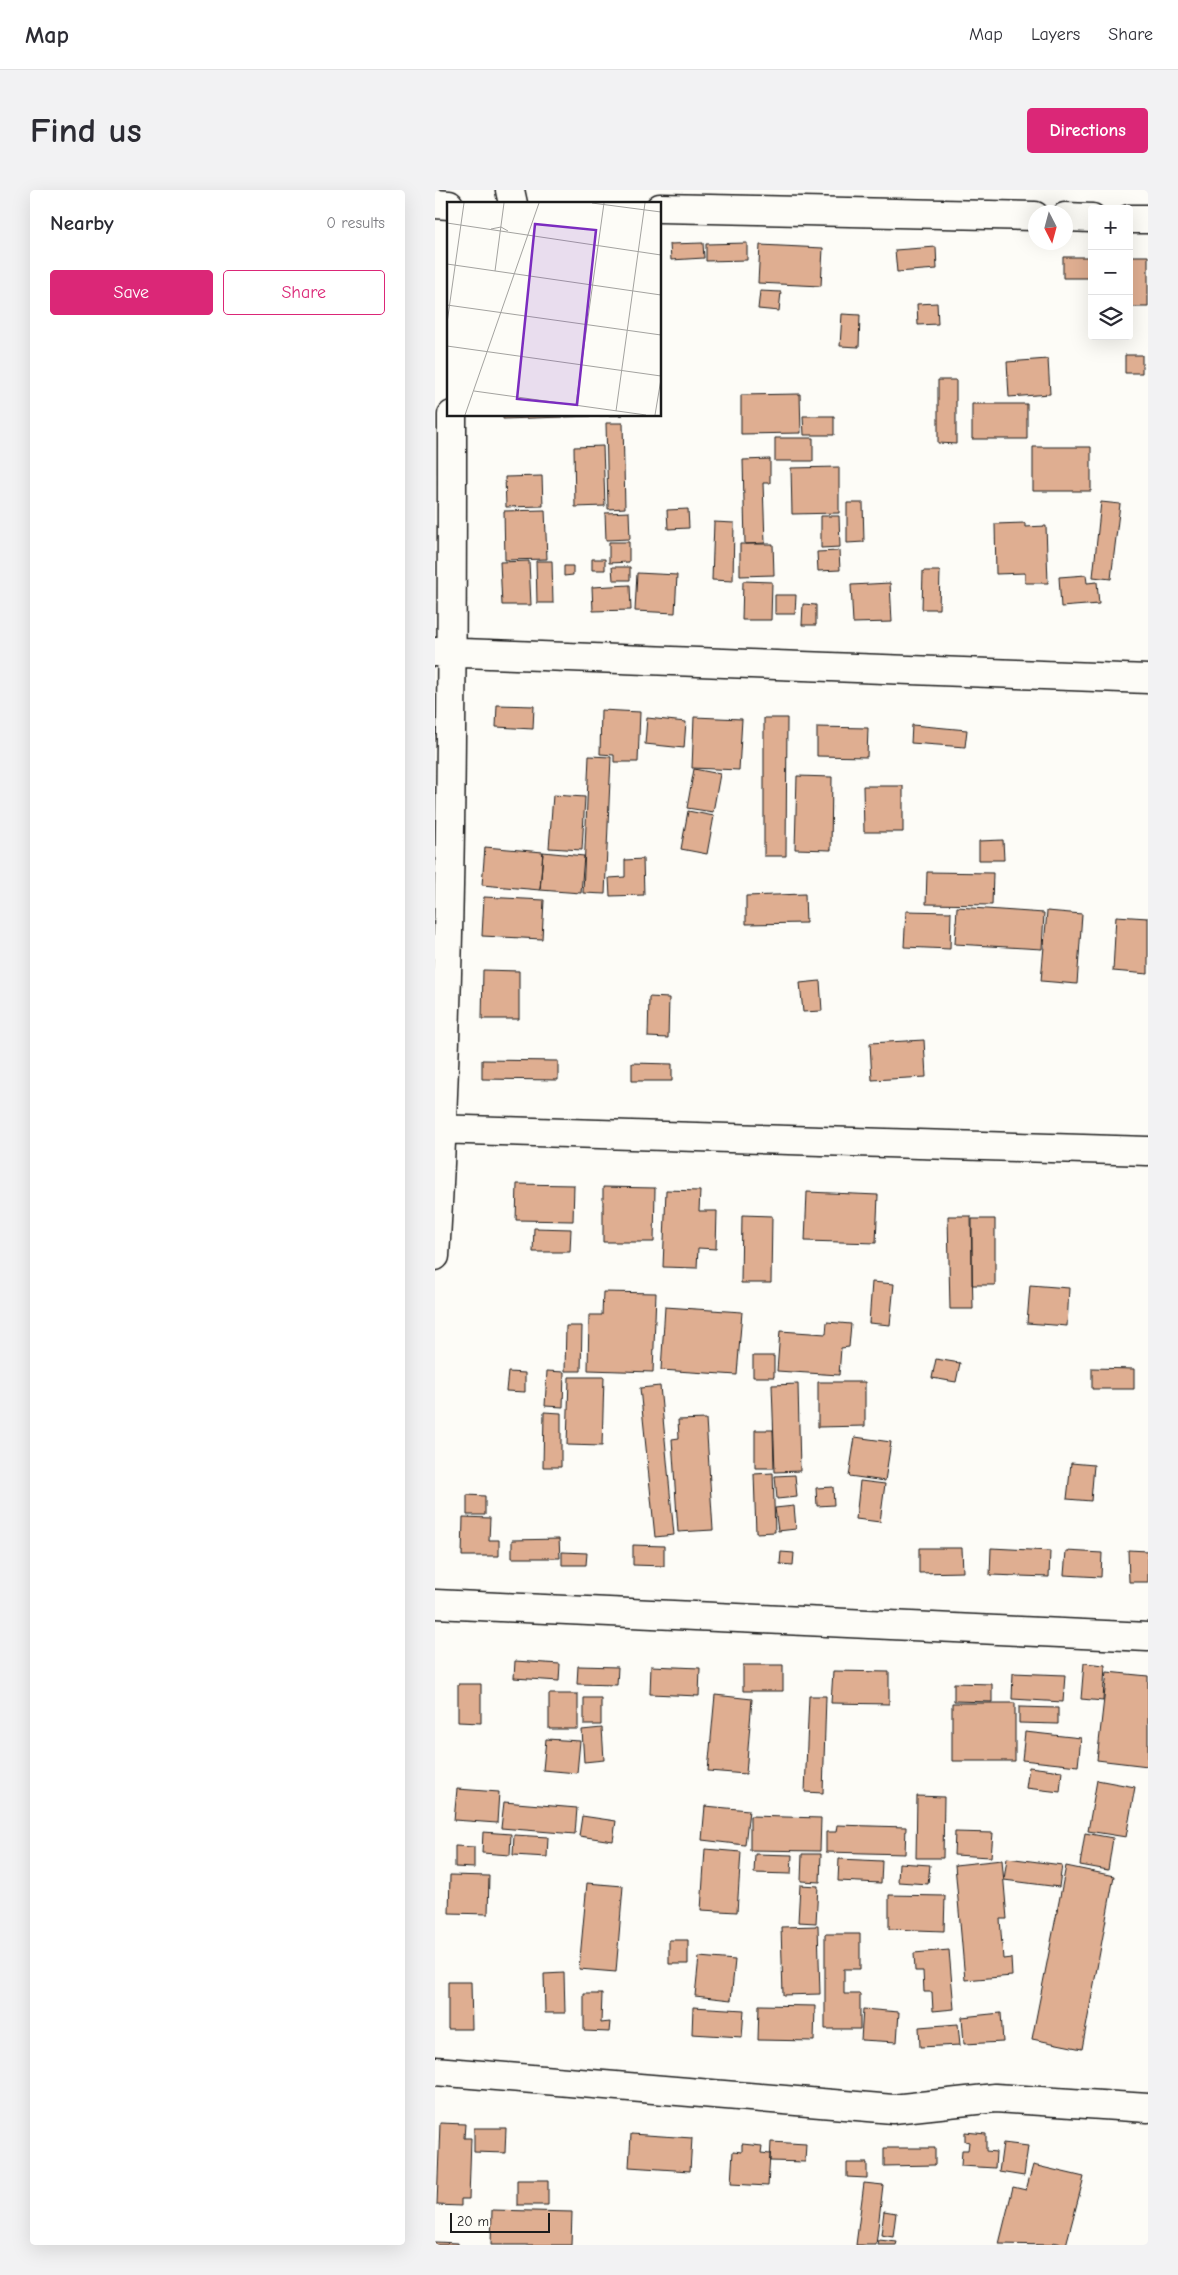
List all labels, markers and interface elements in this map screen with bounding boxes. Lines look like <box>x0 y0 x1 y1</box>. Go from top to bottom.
text: Map <box>25 21 69 49</box>
text: Map <box>969 24 1003 45</box>
text: Layers <box>1031 24 1080 45</box>
text: Share <box>1108 24 1153 45</box>
button: Directions <box>1027 108 1148 153</box>
text: Find us <box>30 110 142 151</box>
inset map <box>447 202 661 416</box>
north arrow <box>1028 205 1073 250</box>
map controls <box>1088 205 1133 340</box>
button: + <box>1088 205 1133 250</box>
text: Nearby <box>50 211 114 235</box>
text: 0 results <box>326 214 385 232</box>
button: − <box>1088 250 1133 295</box>
button: Save <box>50 270 213 315</box>
button: Share <box>223 270 385 315</box>
button: layers <box>1088 295 1133 340</box>
scale bar <box>450 2210 550 2233</box>
text: 20 m <box>457 2213 489 2230</box>

